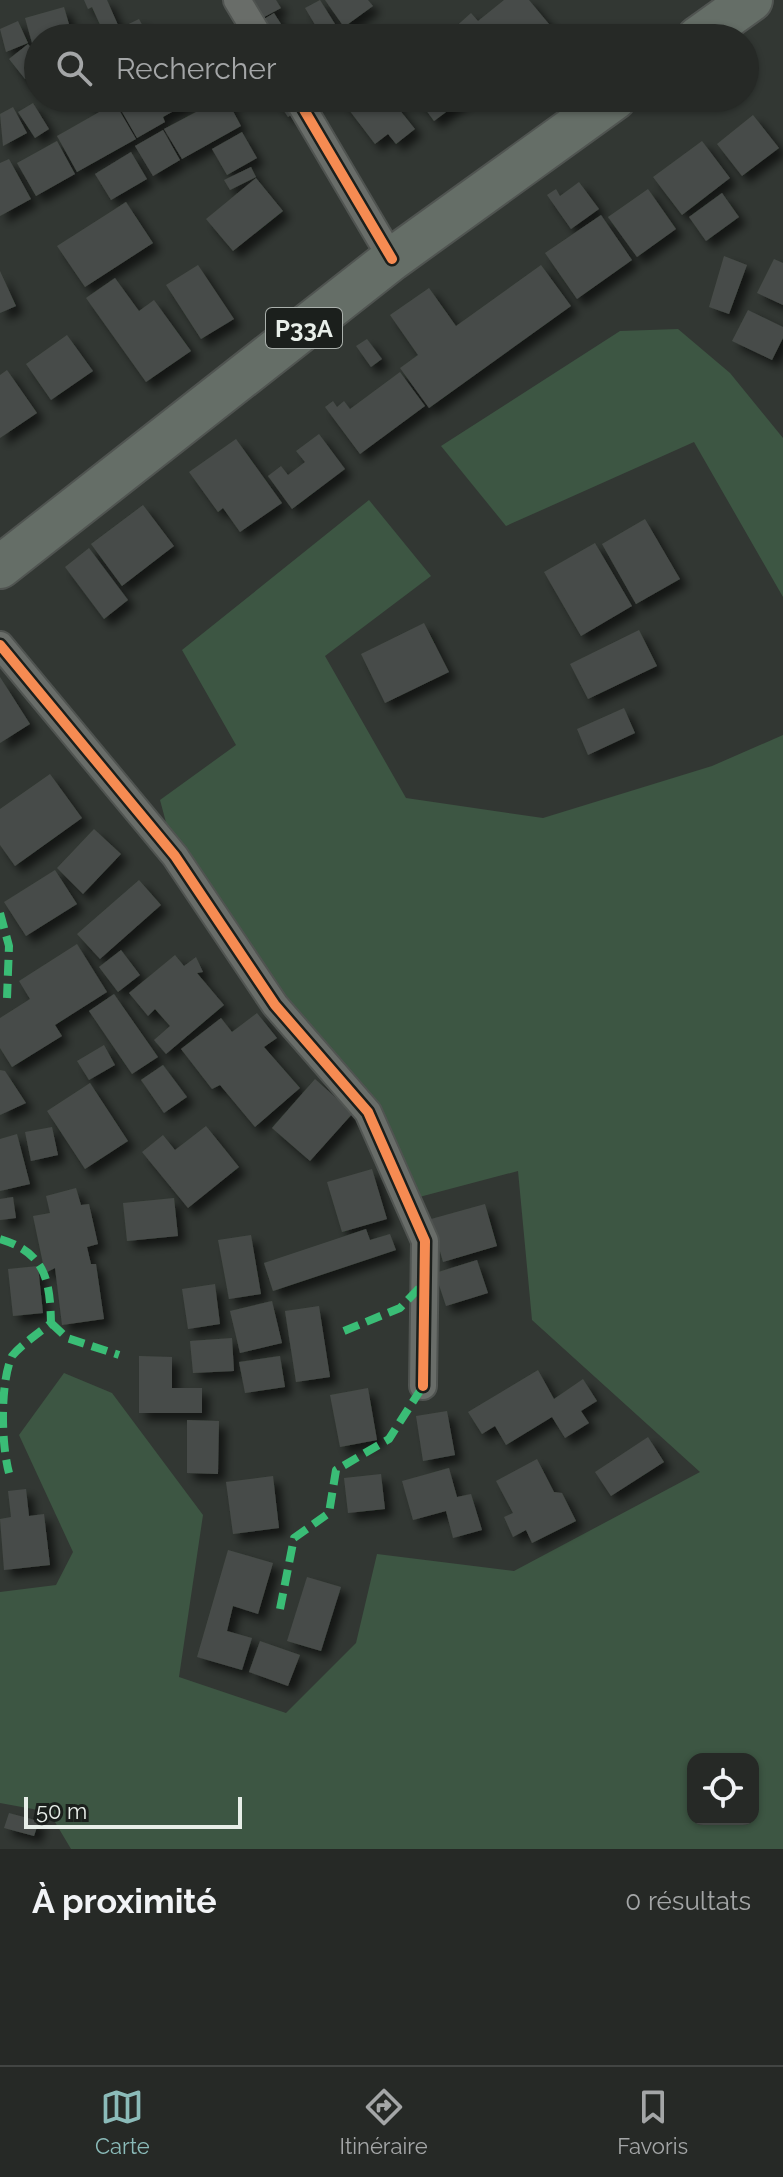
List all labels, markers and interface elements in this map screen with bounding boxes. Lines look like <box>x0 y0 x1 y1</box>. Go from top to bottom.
search box <box>24 24 759 112</box>
icon: search <box>52 46 96 90</box>
text: Rechercher <box>116 51 276 86</box>
road number: P33A <box>266 308 342 348</box>
map controls <box>687 1753 759 1825</box>
button: locate <box>687 1753 759 1825</box>
scale bar <box>24 1793 242 1829</box>
text: 50 m <box>36 1798 87 1824</box>
text: À proximité <box>32 1881 217 1921</box>
text: 0 résultats <box>625 1886 751 1916</box>
tab: Carte <box>95 2085 150 2159</box>
tab: Itinéraire <box>340 2085 428 2159</box>
tab: Favoris <box>617 2085 688 2159</box>

